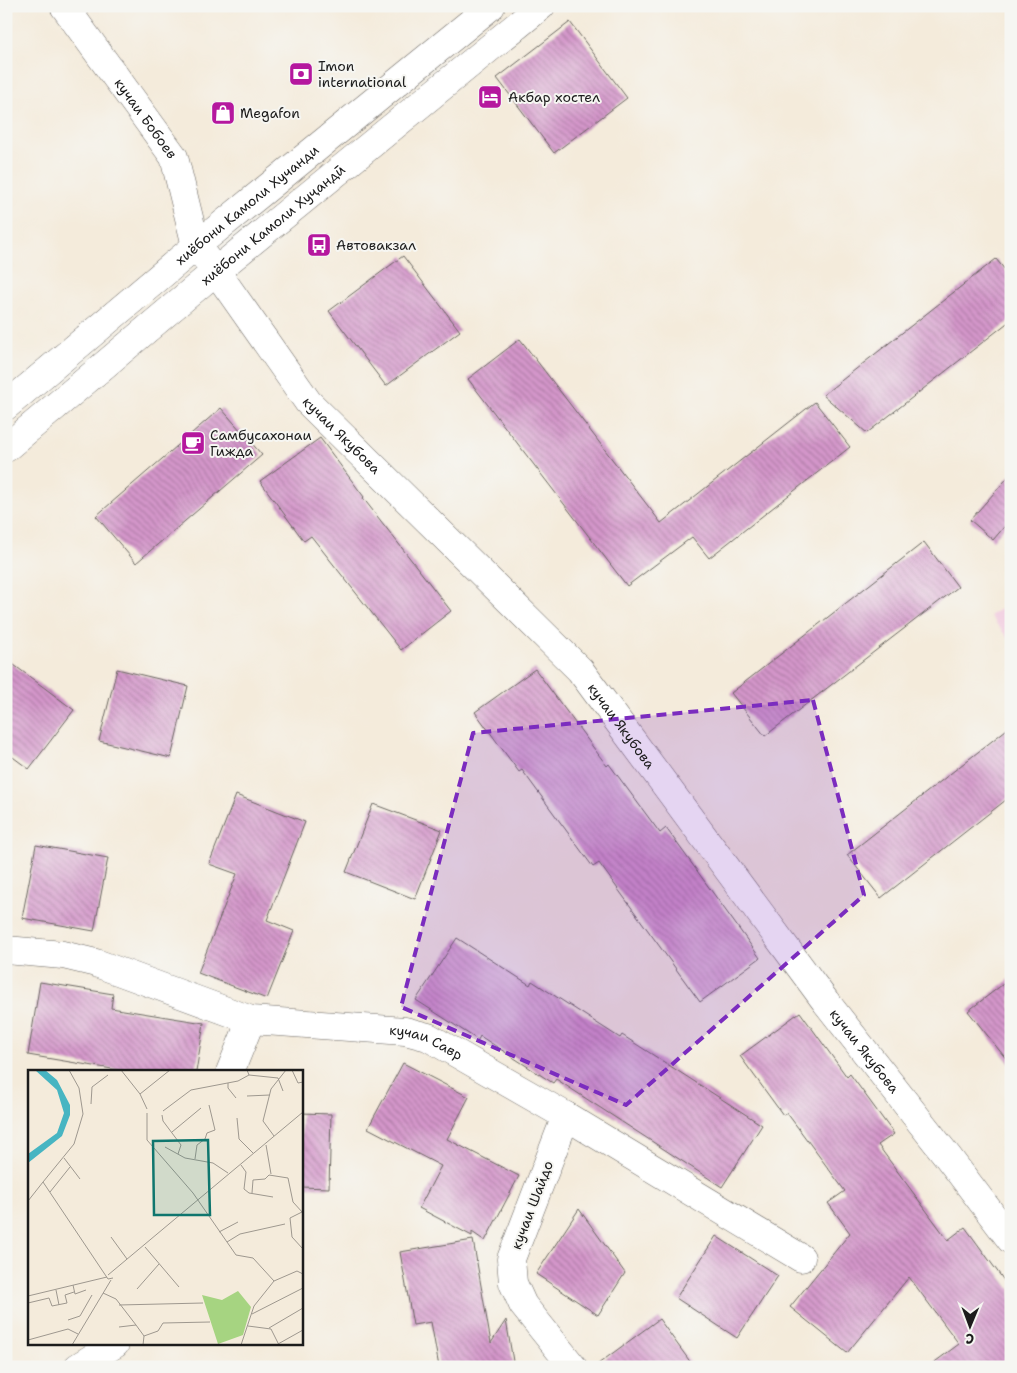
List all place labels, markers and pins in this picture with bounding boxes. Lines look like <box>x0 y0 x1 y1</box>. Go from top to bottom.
place label: Imon international <box>318 57 407 91</box>
bank icon: Imon international <box>288 61 314 87</box>
hotel icon: Акбар хостел <box>477 84 503 110</box>
place label: Акбар хостел <box>508 88 600 106</box>
shop icon: Megafon <box>210 100 236 126</box>
place label: Megafon <box>240 104 300 122</box>
bus stop icon: Автовакзал <box>306 232 332 258</box>
place label: Автовакзал <box>336 236 416 254</box>
place label: Самбусахонаи Гижда <box>210 426 312 460</box>
cafe icon: Самбусахонаи Гижда <box>180 430 206 456</box>

